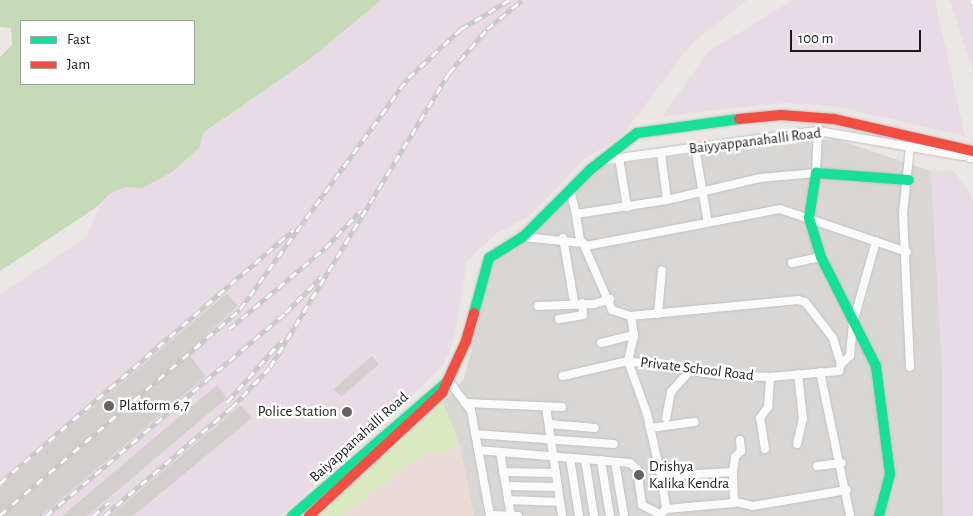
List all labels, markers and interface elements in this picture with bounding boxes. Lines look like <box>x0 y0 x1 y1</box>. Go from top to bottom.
legend <box>20 20 195 85</box>
scale bar <box>793 20 924 52</box>
text: 100 m <box>798 31 833 46</box>
text: Fast <box>67 32 90 47</box>
text: Jam <box>67 57 90 72</box>
street label: Baiyyappanahalli Road <box>688 124 822 158</box>
street label: Private School Road <box>639 353 755 385</box>
street label: Baiyappanahalli Road <box>306 388 412 486</box>
place label: Platform 6,7 <box>119 397 190 415</box>
marker: Platform 6,7 <box>103 400 115 412</box>
place label: Police Station <box>258 403 337 421</box>
marker: Police Station <box>341 406 353 418</box>
place label: Drishya Kalika Kendra <box>649 457 729 492</box>
marker: Drishya Kalika Kendra <box>633 469 645 481</box>

